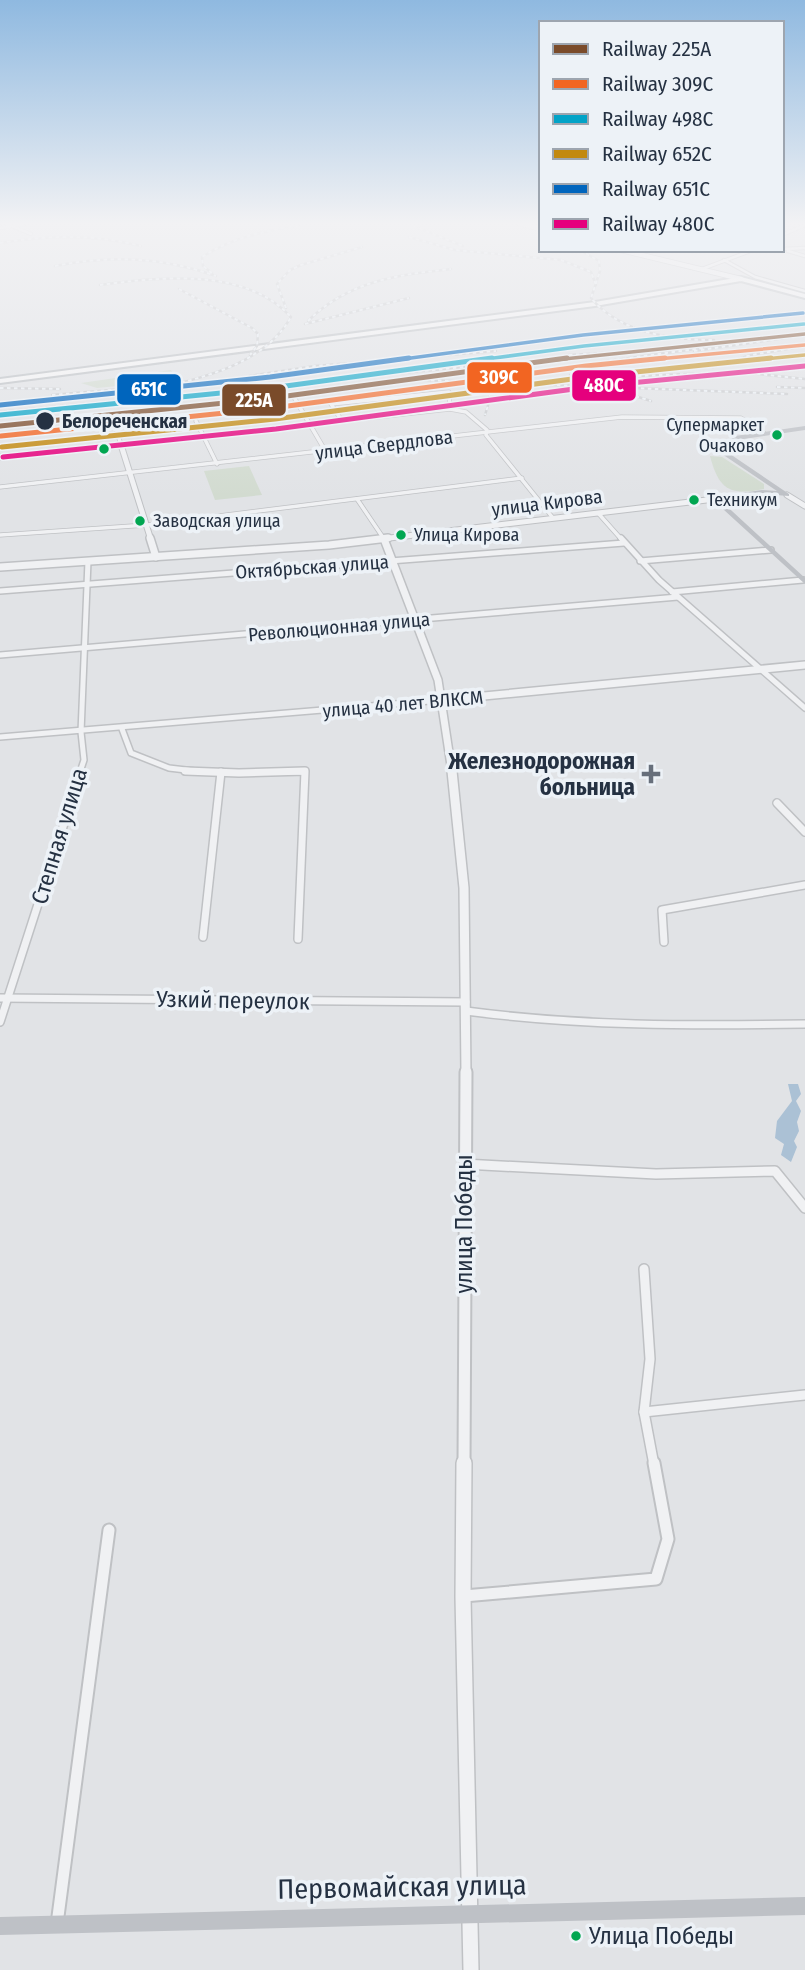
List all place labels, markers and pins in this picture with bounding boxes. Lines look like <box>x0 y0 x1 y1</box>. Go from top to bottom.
marker: Белореченская <box>34 410 56 432</box>
place label: Белореченская <box>62 410 187 433</box>
place label: Супермаркет Очаково <box>666 414 765 457</box>
marker: Супермаркет Очаково <box>770 428 784 442</box>
unlabelled marker <box>97 442 111 456</box>
place label: Техникум <box>707 489 778 511</box>
marker: Техникум <box>687 493 701 507</box>
place label: Заводская улица <box>153 510 281 532</box>
marker: Заводская улица <box>133 514 147 528</box>
place label: Улица Кирова <box>413 524 520 546</box>
marker: Улица Кирова <box>394 528 408 542</box>
place label: Железнодорожная больница <box>447 747 635 801</box>
marker: Железнодорожная больница <box>641 764 661 784</box>
place label: Улица Победы <box>588 1922 734 1950</box>
marker: Улица Победы <box>569 1929 583 1943</box>

